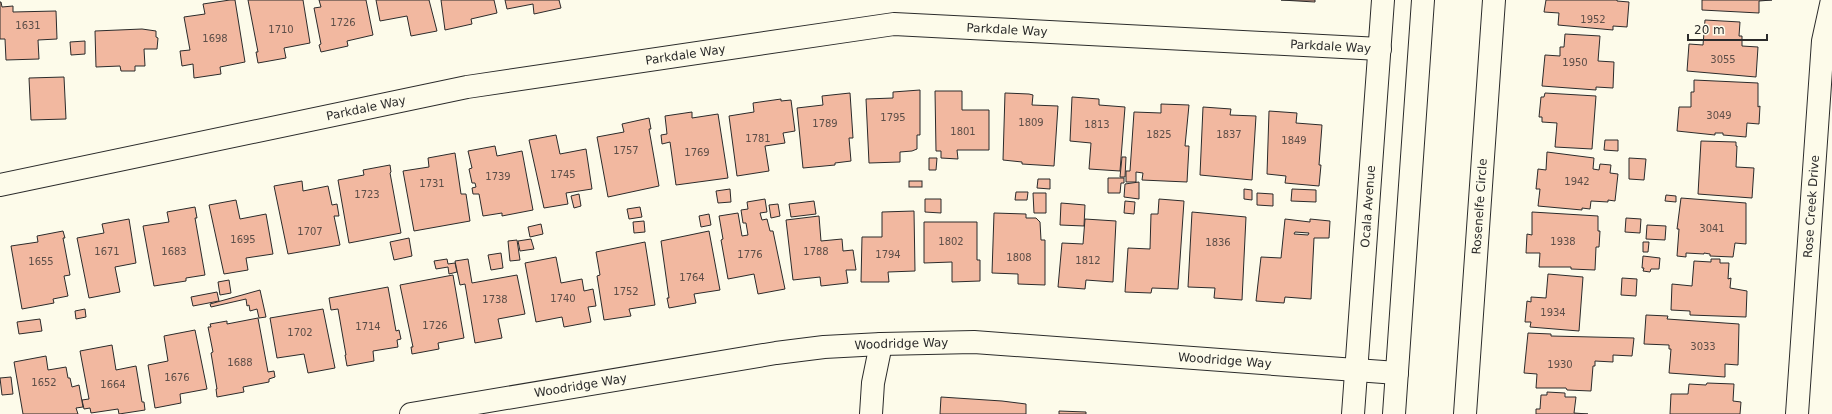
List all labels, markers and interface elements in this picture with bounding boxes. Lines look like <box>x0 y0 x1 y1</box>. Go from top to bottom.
house number: 1952 <box>1580 14 1606 25</box>
scale bar <box>1688 16 1767 42</box>
house number: 1726 <box>330 17 356 28</box>
house number: 1631 <box>15 20 41 31</box>
street label: Parkdale Way <box>966 21 1048 39</box>
text: 20 m <box>1694 23 1725 37</box>
house number: 1710 <box>268 24 294 35</box>
house number: 1698 <box>202 33 228 44</box>
street label: Parkdale Way <box>1290 37 1371 56</box>
street label: Parkdale Way <box>644 42 727 68</box>
house number: 3055 <box>1710 54 1736 65</box>
house number: 1950 <box>1562 57 1588 68</box>
street label: Parkdale Way <box>325 93 407 123</box>
house number: 3049 <box>1706 110 1732 121</box>
house number: 1795 <box>880 112 906 123</box>
house number: 1809 <box>1018 117 1044 128</box>
house number: 1789 <box>812 118 838 129</box>
house number: 1813 <box>1084 119 1110 130</box>
house number: 1801 <box>950 126 976 137</box>
house number: 1825 <box>1146 129 1172 140</box>
house number: 1837 <box>1216 129 1242 140</box>
house number: 1781 <box>745 133 771 144</box>
house number: 1849 <box>1281 135 1307 146</box>
house number: 1757 <box>613 145 639 156</box>
house number: 1769 <box>684 147 710 158</box>
street label: Rose Creek Drive <box>1801 154 1822 259</box>
street label: Rosenelfe Circle <box>1469 158 1490 255</box>
street label: Ocala Avenue <box>1358 165 1378 248</box>
house number: 1745 <box>550 169 576 180</box>
house number: 1739 <box>485 171 511 182</box>
house number: 1942 <box>1564 176 1590 187</box>
house number: 1731 <box>419 178 445 189</box>
house number: 1723 <box>354 189 380 200</box>
house number: 3041 <box>1699 223 1725 234</box>
house number: 1707 <box>297 226 323 237</box>
house number: 1695 <box>230 234 256 245</box>
house number: 1802 <box>938 236 964 247</box>
house number: 1938 <box>1550 236 1576 247</box>
house number: 1836 <box>1205 237 1231 248</box>
house number: 1671 <box>94 246 120 257</box>
house number: 1683 <box>161 246 187 257</box>
house number: 1788 <box>803 246 829 257</box>
house number: 1776 <box>737 249 763 260</box>
house number: 1794 <box>875 249 901 260</box>
house number: 1808 <box>1006 252 1032 263</box>
house number: 1812 <box>1075 255 1101 266</box>
house number: 1655 <box>28 256 54 267</box>
house number: 1764 <box>679 272 705 283</box>
house number: 1752 <box>613 286 639 297</box>
house number: 1740 <box>550 293 576 304</box>
house number: 1738 <box>482 294 508 305</box>
house number: 1934 <box>1540 307 1566 318</box>
house number: 1726 <box>422 320 448 331</box>
house number: 1714 <box>355 321 381 332</box>
house number: 1702 <box>287 327 313 338</box>
street label: Woodridge Way <box>854 336 949 352</box>
house number: 3033 <box>1690 341 1716 352</box>
street label: Woodridge Way <box>1177 350 1272 371</box>
house number: 1688 <box>227 357 253 368</box>
house number: 1930 <box>1547 359 1573 370</box>
street label: Woodridge Way <box>533 371 628 400</box>
house number: 1676 <box>164 372 190 383</box>
house number: 1652 <box>31 377 57 388</box>
house number: 1664 <box>100 379 126 390</box>

